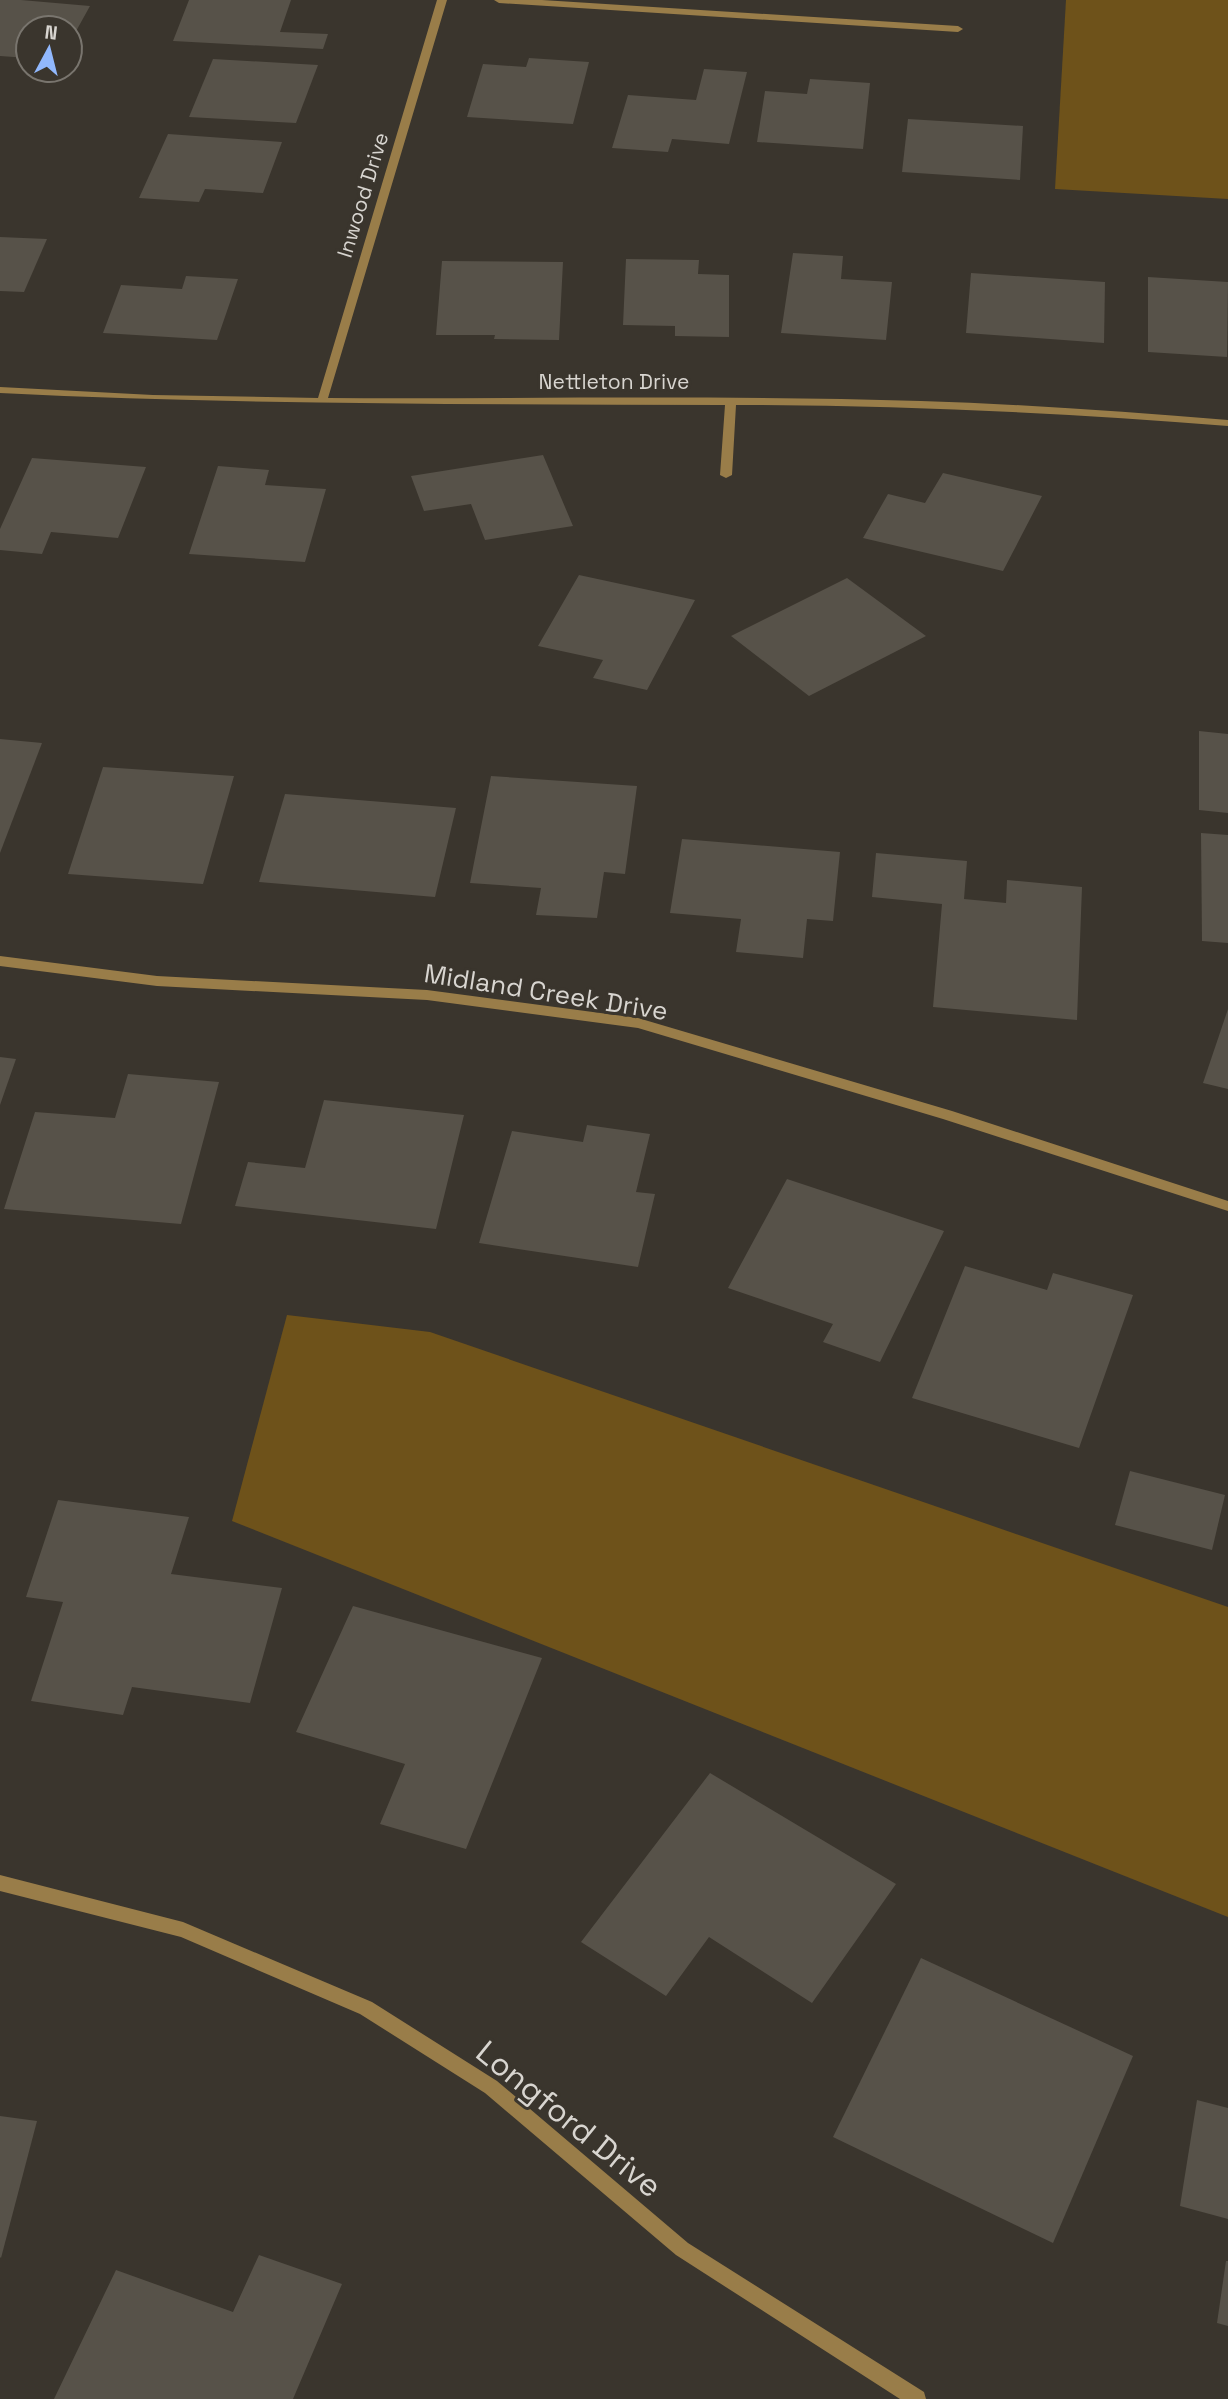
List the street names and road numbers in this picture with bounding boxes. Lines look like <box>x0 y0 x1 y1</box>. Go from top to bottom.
street label: Inwood Drive <box>331 129 394 261</box>
street label: Nettleton Drive <box>539 368 689 395</box>
street label: Midland Creek Drive <box>422 956 670 1028</box>
street label: Longford Drive <box>468 2032 670 2206</box>

